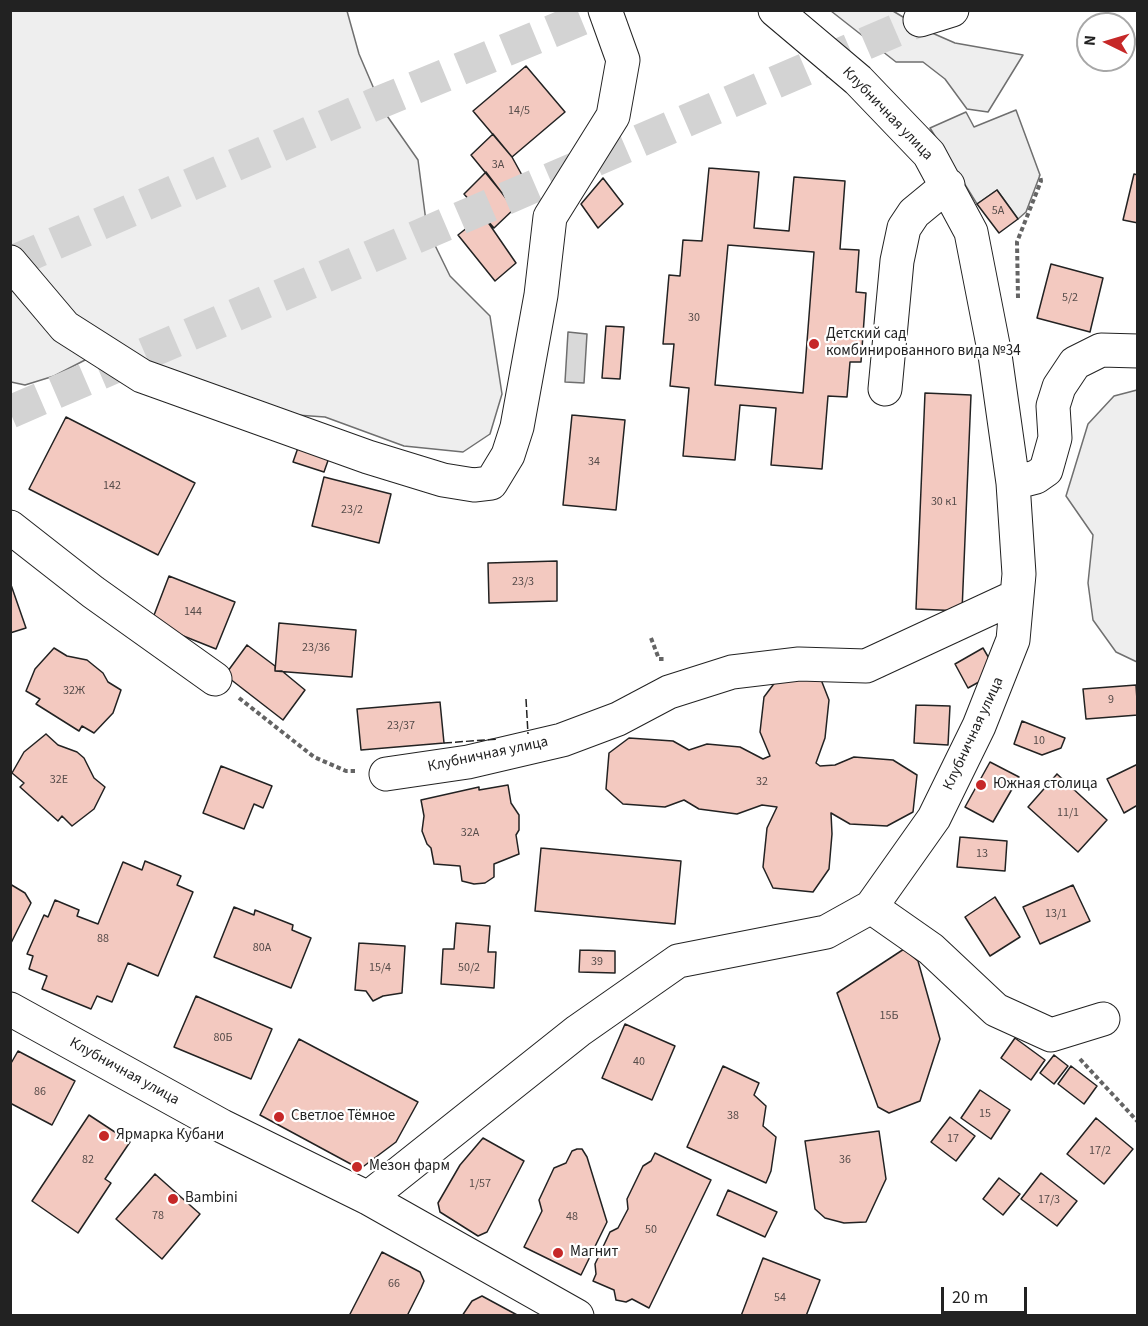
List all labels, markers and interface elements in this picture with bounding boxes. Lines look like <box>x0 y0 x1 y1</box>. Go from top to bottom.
north arrow <box>1076 12 1136 72</box>
text: N <box>1079 34 1101 47</box>
street label: Клубничная улица <box>838 64 936 164</box>
house number: 14/5 <box>508 104 530 118</box>
house number: 3А <box>492 158 504 172</box>
house number: 5А <box>992 204 1004 218</box>
house number: 5/2 <box>1062 291 1078 305</box>
house number: 30 <box>688 311 700 325</box>
place label: Детский сад комбинированного вида №34 <box>826 326 1021 361</box>
marker: Детский сад комбинированного вида №34 <box>807 337 821 351</box>
house number: 34 <box>588 455 600 469</box>
house number: 142 <box>103 479 121 493</box>
house number: 30 к1 <box>931 495 957 509</box>
house number: 23/2 <box>341 503 363 517</box>
house number: 23/3 <box>512 575 534 589</box>
house number: 144 <box>184 605 202 619</box>
house number: 23/36 <box>302 641 330 655</box>
street label: Клубничная улица <box>940 675 1008 793</box>
house number: 32Ж <box>63 684 85 698</box>
house number: 9 <box>1108 693 1114 707</box>
house number: 23/37 <box>387 719 415 733</box>
street label: Клубничная улица <box>426 733 550 777</box>
house number: 10 <box>1033 734 1045 748</box>
house number: 32Е <box>50 773 68 787</box>
house number: 32 <box>756 775 768 789</box>
place label: Южная столица <box>993 776 1098 794</box>
marker: Южная столица <box>974 778 988 792</box>
house number: 11/1 <box>1057 806 1079 820</box>
house number: 32А <box>461 826 479 840</box>
house number: 13 <box>976 847 988 861</box>
house number: 13/1 <box>1045 907 1067 921</box>
house number: 88 <box>97 932 109 946</box>
house number: 80А <box>253 941 271 955</box>
house number: 39 <box>591 955 603 969</box>
house number: 15/4 <box>369 961 391 975</box>
house number: 50/2 <box>458 961 480 975</box>
house number: 15Б <box>880 1009 898 1023</box>
house number: 80Б <box>214 1031 232 1045</box>
street label: Клубничная улица <box>66 1034 182 1110</box>
house number: 40 <box>633 1055 645 1069</box>
house number: 86 <box>34 1085 46 1099</box>
house number: 15 <box>979 1107 991 1121</box>
place label: Светлое Тёмное <box>291 1108 395 1126</box>
house number: 38 <box>727 1109 739 1123</box>
marker: Светлое Тёмное <box>272 1110 286 1124</box>
place label: Ярмарка Кубани <box>116 1127 224 1145</box>
marker: Ярмарка Кубани <box>97 1129 111 1143</box>
house number: 17 <box>947 1132 959 1146</box>
house number: 17/2 <box>1089 1144 1111 1158</box>
house number: 82 <box>82 1153 94 1167</box>
house number: 36 <box>839 1153 851 1167</box>
place label: Мезон фарм <box>369 1158 450 1176</box>
marker: Мезон фарм <box>350 1160 364 1174</box>
house number: 1/57 <box>469 1177 491 1191</box>
place label: Bambini <box>185 1190 238 1208</box>
marker: Bambini <box>166 1192 180 1206</box>
house number: 17/3 <box>1038 1193 1060 1207</box>
house number: 78 <box>152 1209 164 1223</box>
house number: 48 <box>566 1210 578 1224</box>
house number: 50 <box>645 1223 657 1237</box>
place label: Магнит <box>570 1244 618 1262</box>
marker: Магнит <box>551 1246 565 1260</box>
scale bar <box>944 1275 1030 1313</box>
house number: 66 <box>388 1277 400 1291</box>
text: 20 m <box>952 1285 988 1310</box>
house number: 54 <box>774 1291 786 1305</box>

